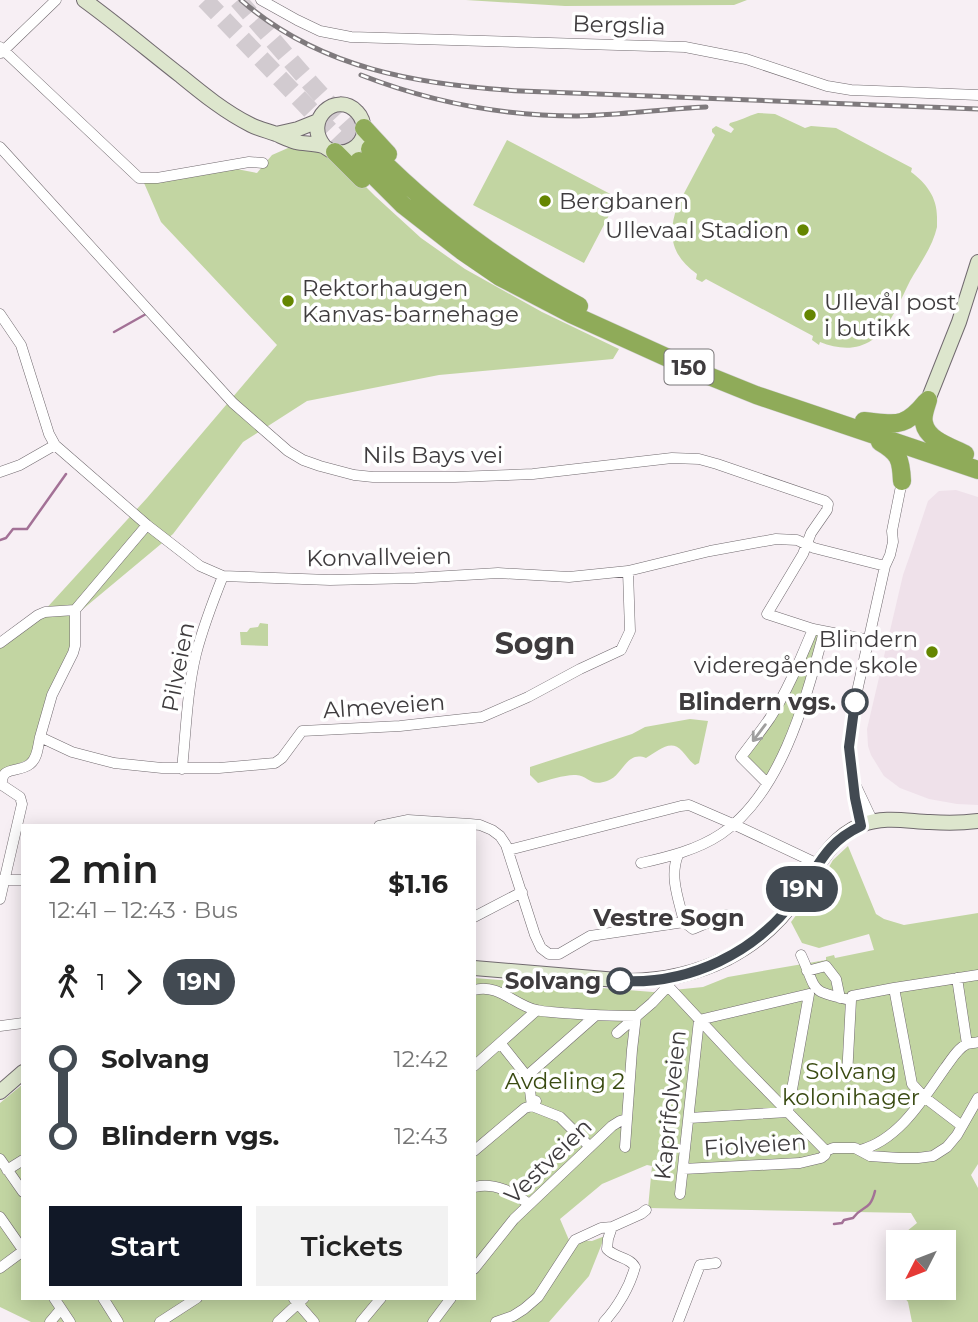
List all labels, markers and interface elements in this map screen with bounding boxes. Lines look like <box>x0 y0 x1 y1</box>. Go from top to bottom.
street label: Bergslia <box>572 9 666 41</box>
place label: Bergbanen <box>559 187 689 215</box>
marker: Bergbanen <box>537 193 553 209</box>
place label: Ullevaal Stadion <box>605 216 789 244</box>
marker: Ullevaal Stadion <box>795 222 811 238</box>
place label: Rektorhaugen Kanvas-barnehage <box>302 274 519 328</box>
place label: Ullevål post i butikk <box>824 288 957 342</box>
marker: Rektorhaugen Kanvas-barnehage <box>280 293 296 309</box>
marker: Ullevål post i butikk <box>802 307 818 323</box>
road number: 150 <box>664 350 714 384</box>
street label: Nils Bays vei <box>363 441 503 469</box>
street label: Konvallveien <box>306 542 452 572</box>
street label: Pilveien <box>156 620 200 714</box>
district label: Sogn <box>495 625 575 662</box>
place label: Blindern videregående skole <box>694 625 918 679</box>
marker: Blindern videregående skole <box>924 644 940 660</box>
street label: Almeveien <box>322 688 446 724</box>
place label: Blindern vgs. <box>678 688 836 716</box>
marker: Blindern vgs. <box>842 689 868 715</box>
one-way arrow <box>752 723 766 742</box>
text: 2 min <box>49 846 159 893</box>
line badge: 19N <box>762 866 842 912</box>
text: $1.16 <box>388 868 448 900</box>
text: 19N <box>780 874 824 903</box>
text: 12:41 – 12:43 · Bus <box>49 896 238 924</box>
district label: Vestre Sogn <box>592 903 745 932</box>
icon: walk <box>49 963 87 1001</box>
icon: forward <box>115 963 153 1001</box>
text: 19N <box>177 967 221 996</box>
place label: Solvang <box>505 967 601 995</box>
text: 1 <box>97 968 105 996</box>
marker: Solvang <box>607 968 633 994</box>
street label: Kaprifolveien <box>648 1029 692 1181</box>
text: Solvang <box>101 1043 210 1075</box>
text: 12:42 <box>394 1045 448 1073</box>
park label: Solvang kolonihager <box>782 1057 920 1111</box>
park label: Avdeling 2 <box>505 1067 625 1095</box>
street label: Vestveien <box>498 1112 598 1210</box>
text: Blindern vgs. <box>101 1120 279 1152</box>
text: 12:43 <box>394 1122 448 1150</box>
street label: Fiolveien <box>703 1127 807 1163</box>
button: Start <box>49 1206 242 1286</box>
button: Tickets <box>256 1206 448 1286</box>
north arrow <box>886 1230 956 1300</box>
map controls <box>886 1230 956 1300</box>

